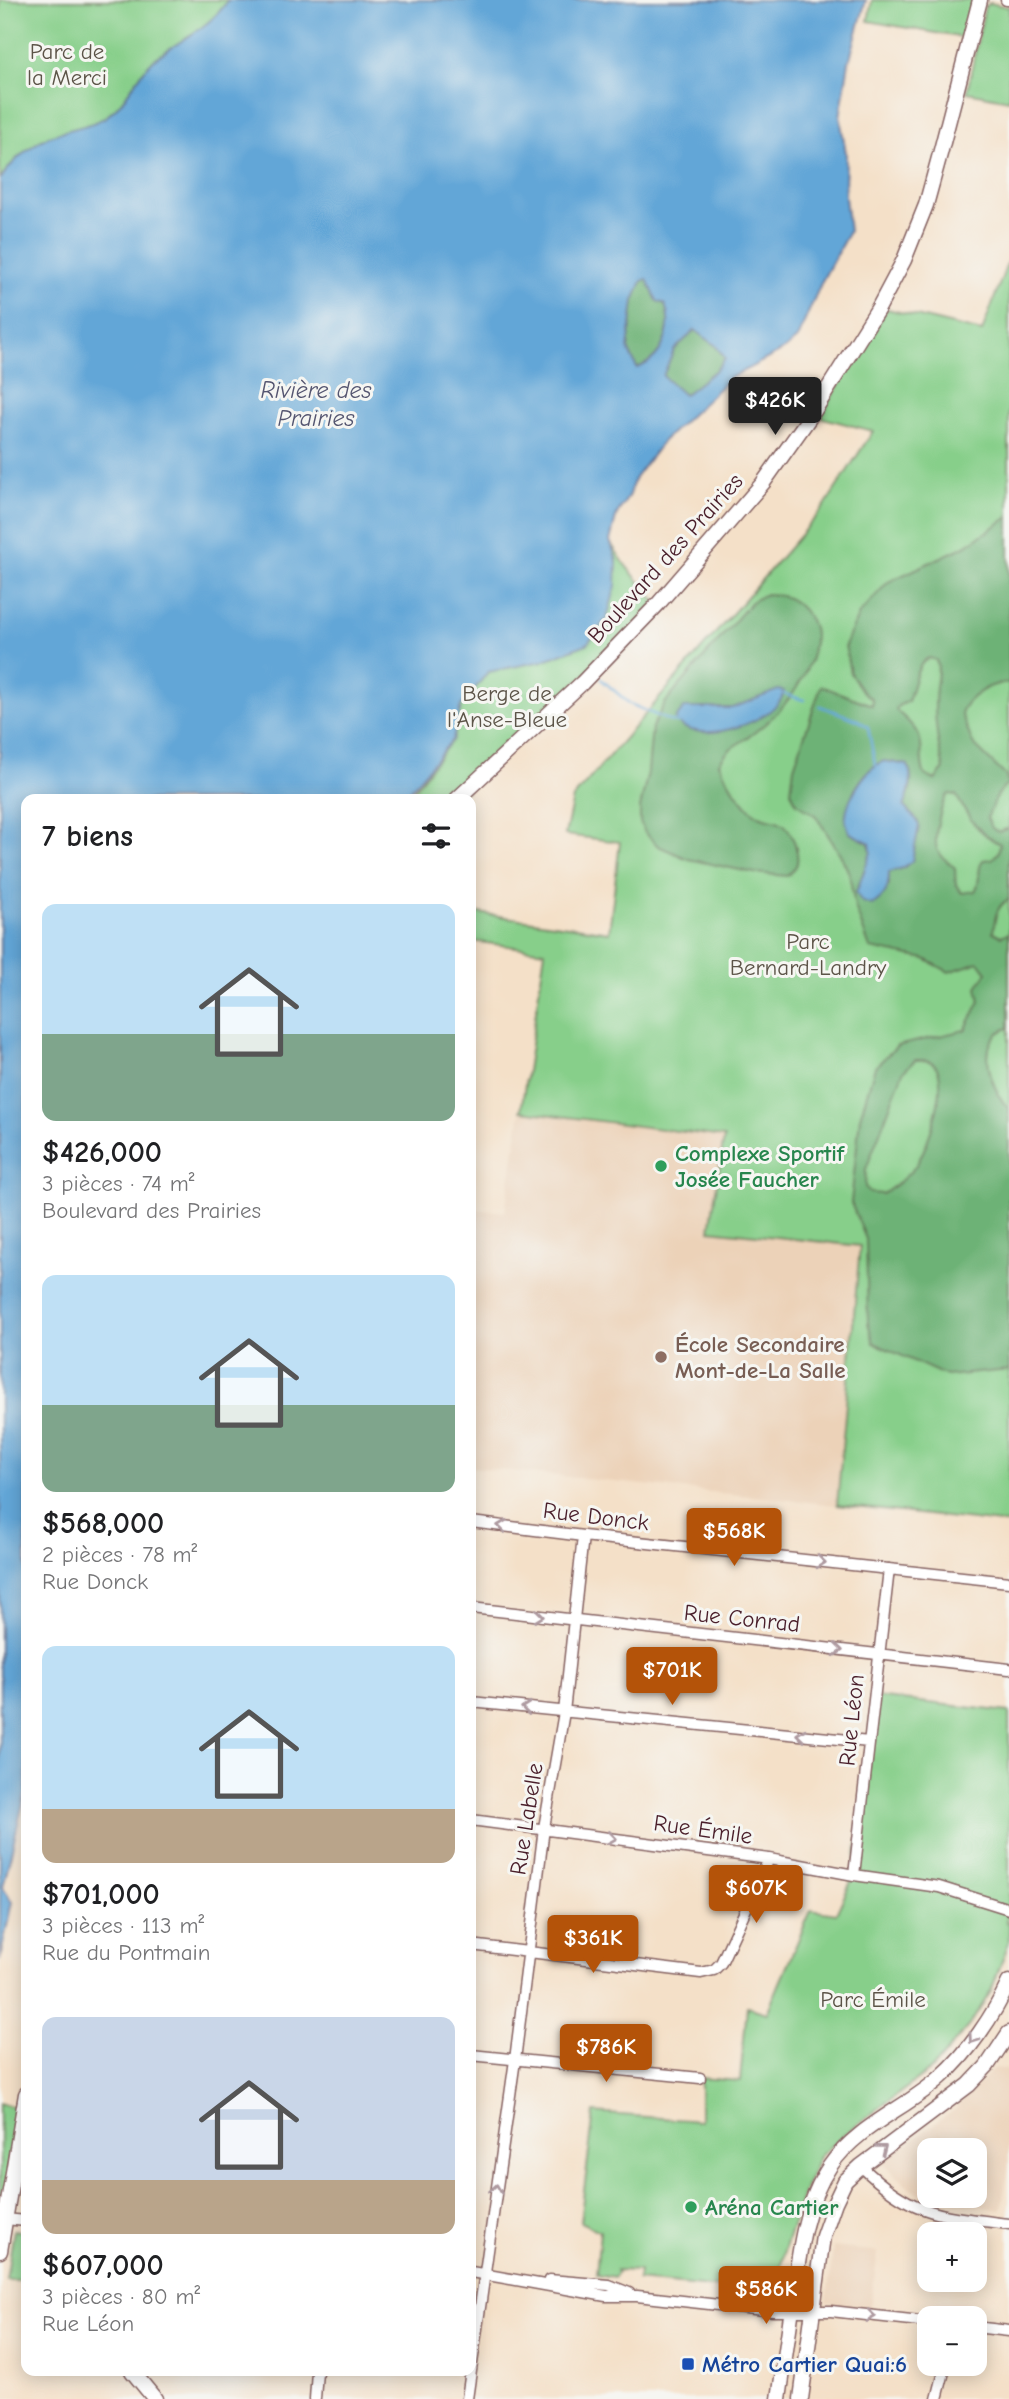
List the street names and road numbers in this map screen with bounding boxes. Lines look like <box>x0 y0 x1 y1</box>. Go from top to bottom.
street label: Boulevard des Prairies <box>582 468 749 649</box>
street label: Rue Donck <box>542 1497 650 1536</box>
street label: Rue Conrad <box>683 1599 801 1638</box>
street label: Rue Léon <box>833 1673 870 1767</box>
street label: Rue Labelle <box>504 1761 549 1877</box>
street label: Rue Émile <box>652 1809 754 1850</box>

